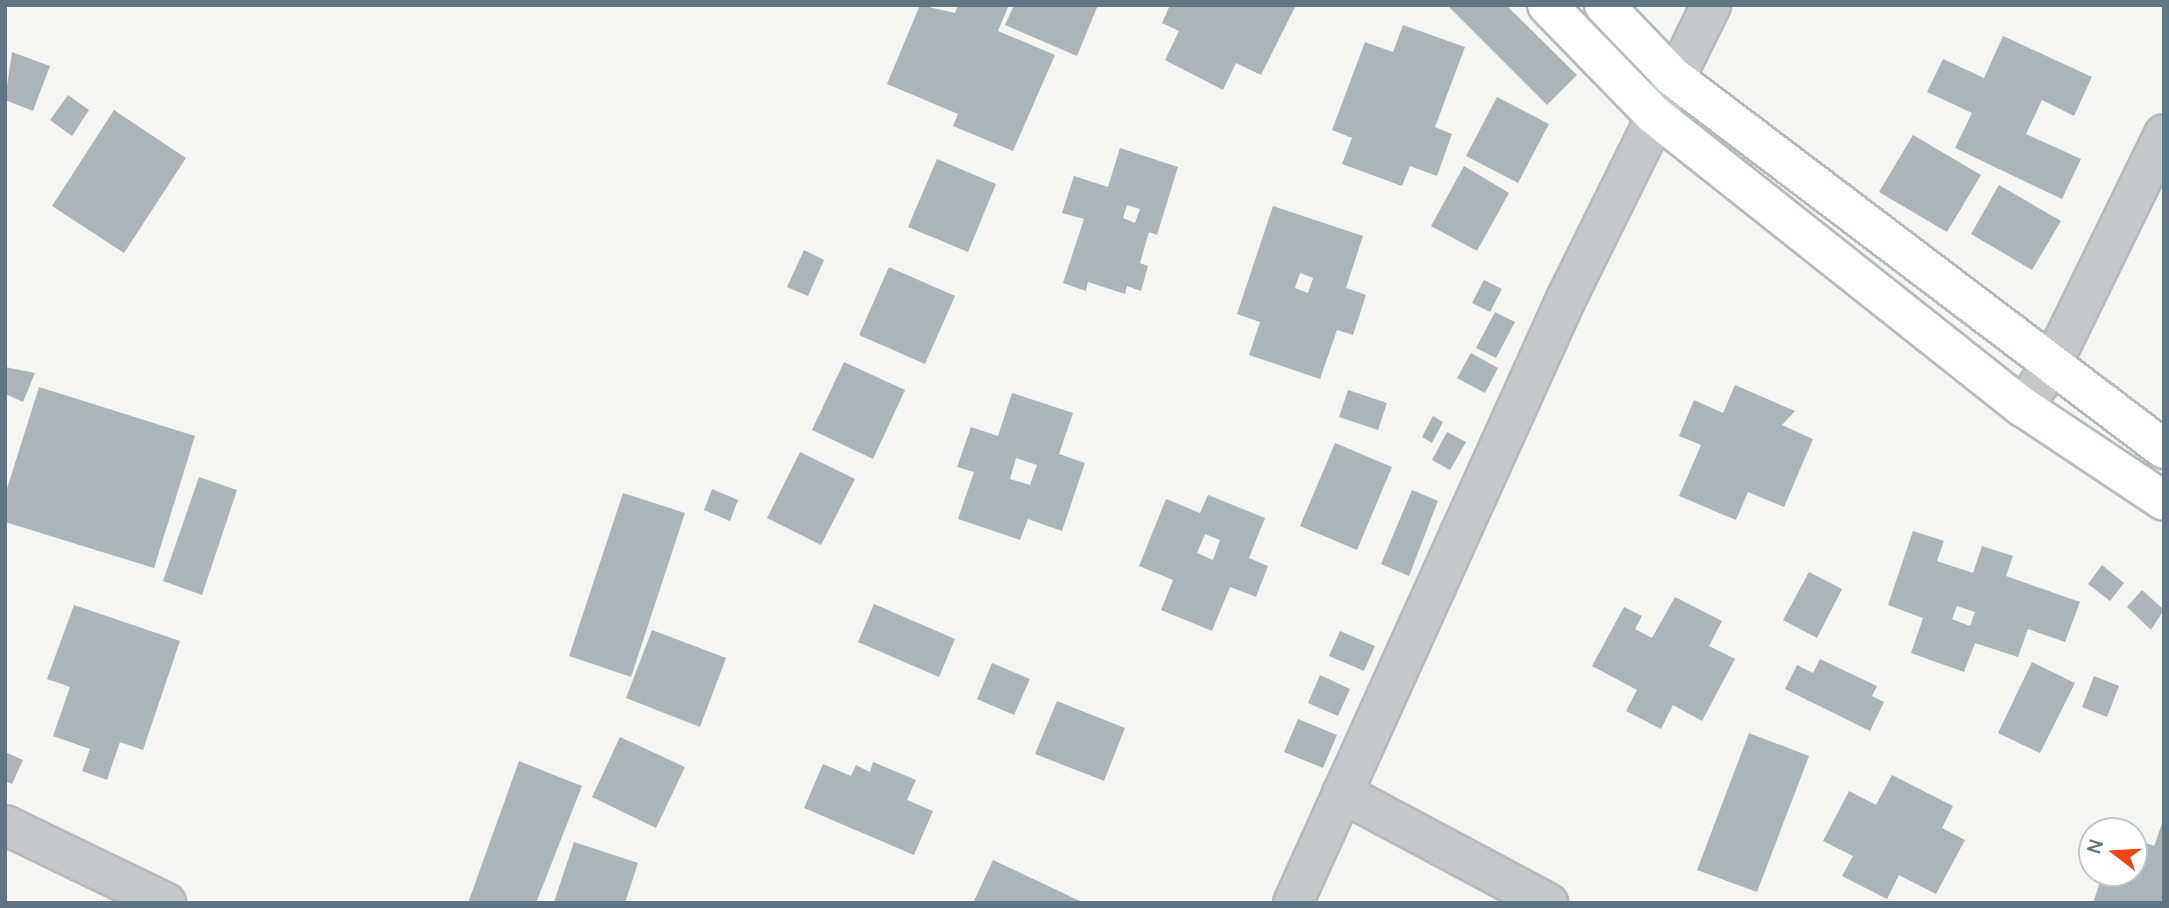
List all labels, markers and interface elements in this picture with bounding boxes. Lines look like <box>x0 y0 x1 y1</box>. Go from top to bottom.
north arrow <box>2078 817 2148 887</box>
text: N <box>2080 836 2109 857</box>

